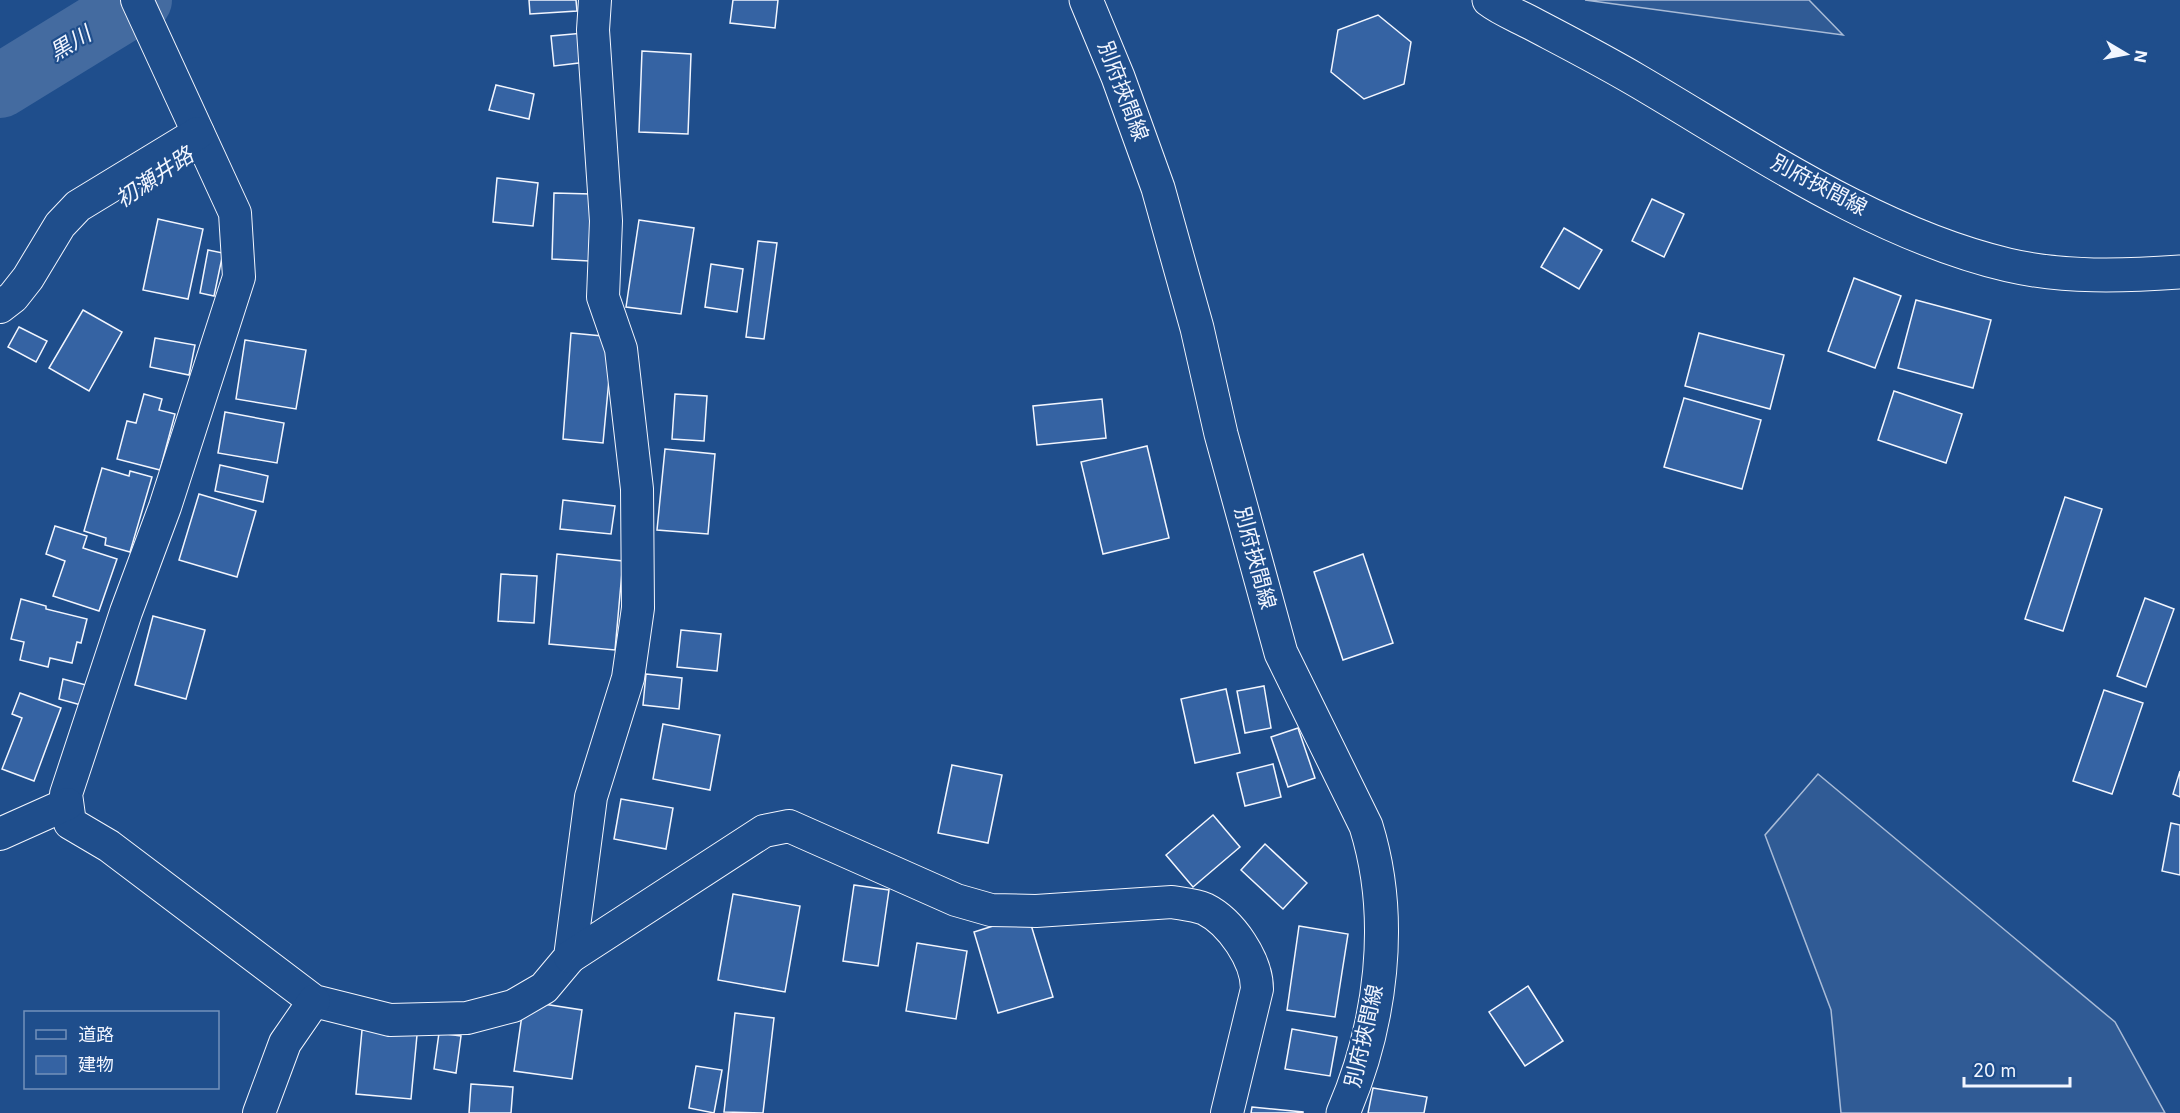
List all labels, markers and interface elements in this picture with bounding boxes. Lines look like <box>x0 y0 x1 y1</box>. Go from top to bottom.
water label: 黒川 <box>44 19 97 65</box>
north arrow <box>2096 24 2156 84</box>
street label: 別府挾間線 <box>1093 37 1154 144</box>
text: N <box>2130 49 2152 64</box>
water label: 初瀬井路 <box>110 141 199 212</box>
street label: 別府挾間線 <box>1767 149 1871 220</box>
street label: 別府挾間線 <box>1230 504 1281 612</box>
street label: 別府挾間線 <box>1340 982 1388 1090</box>
legend <box>24 1011 219 1089</box>
text: 道路 <box>78 1024 114 1045</box>
scale bar <box>1964 1050 2070 1088</box>
text: 建物 <box>78 1054 114 1075</box>
text: 20 m <box>1973 1060 2016 1081</box>

